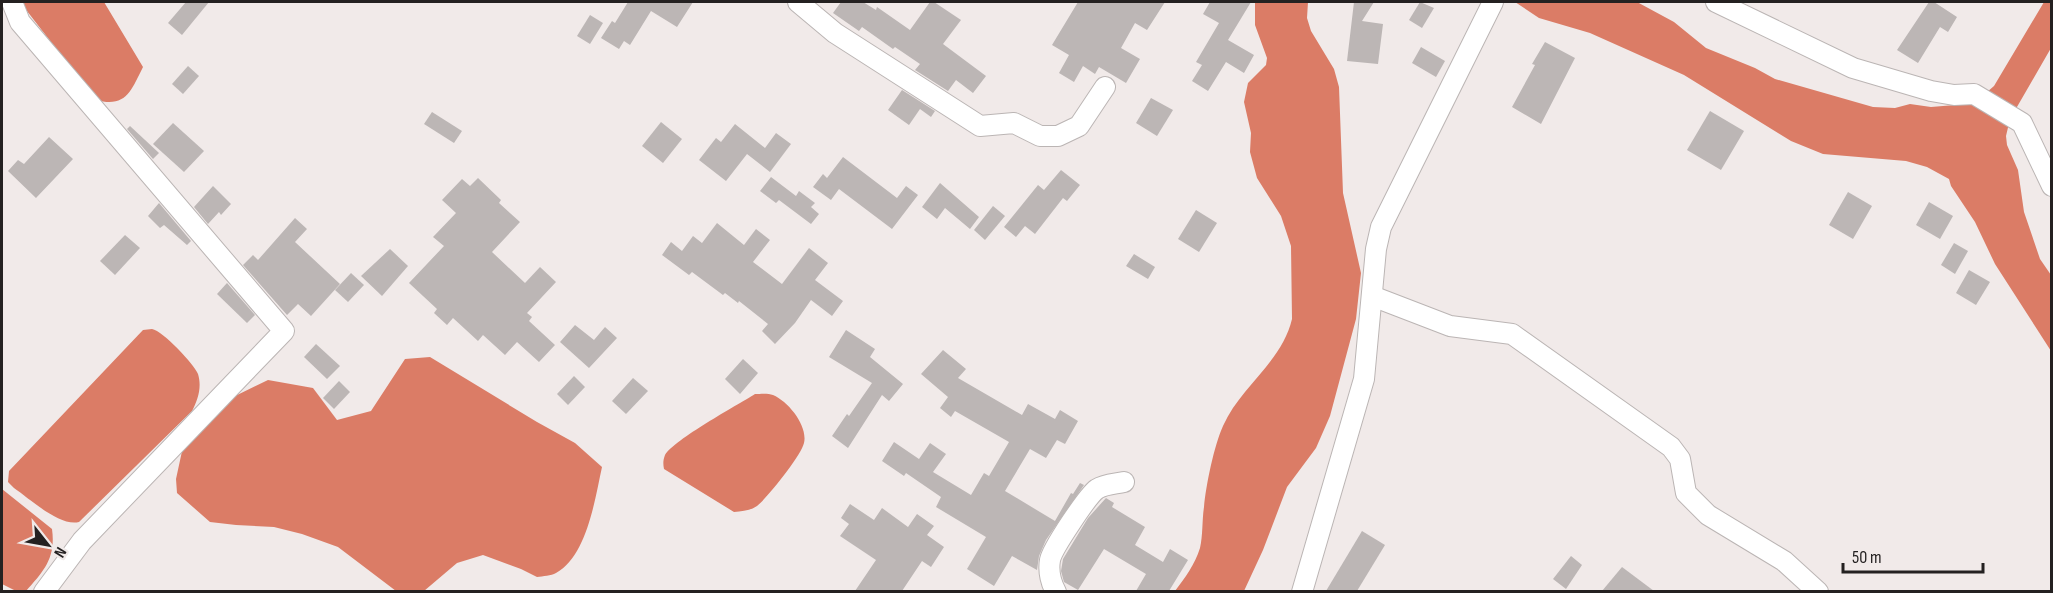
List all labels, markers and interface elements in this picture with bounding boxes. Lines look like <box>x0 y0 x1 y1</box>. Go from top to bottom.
north arrow <box>18 515 78 575</box>
scale bar <box>1843 536 1982 574</box>
text: N <box>49 543 70 561</box>
text: 50 m <box>1852 547 1882 568</box>

